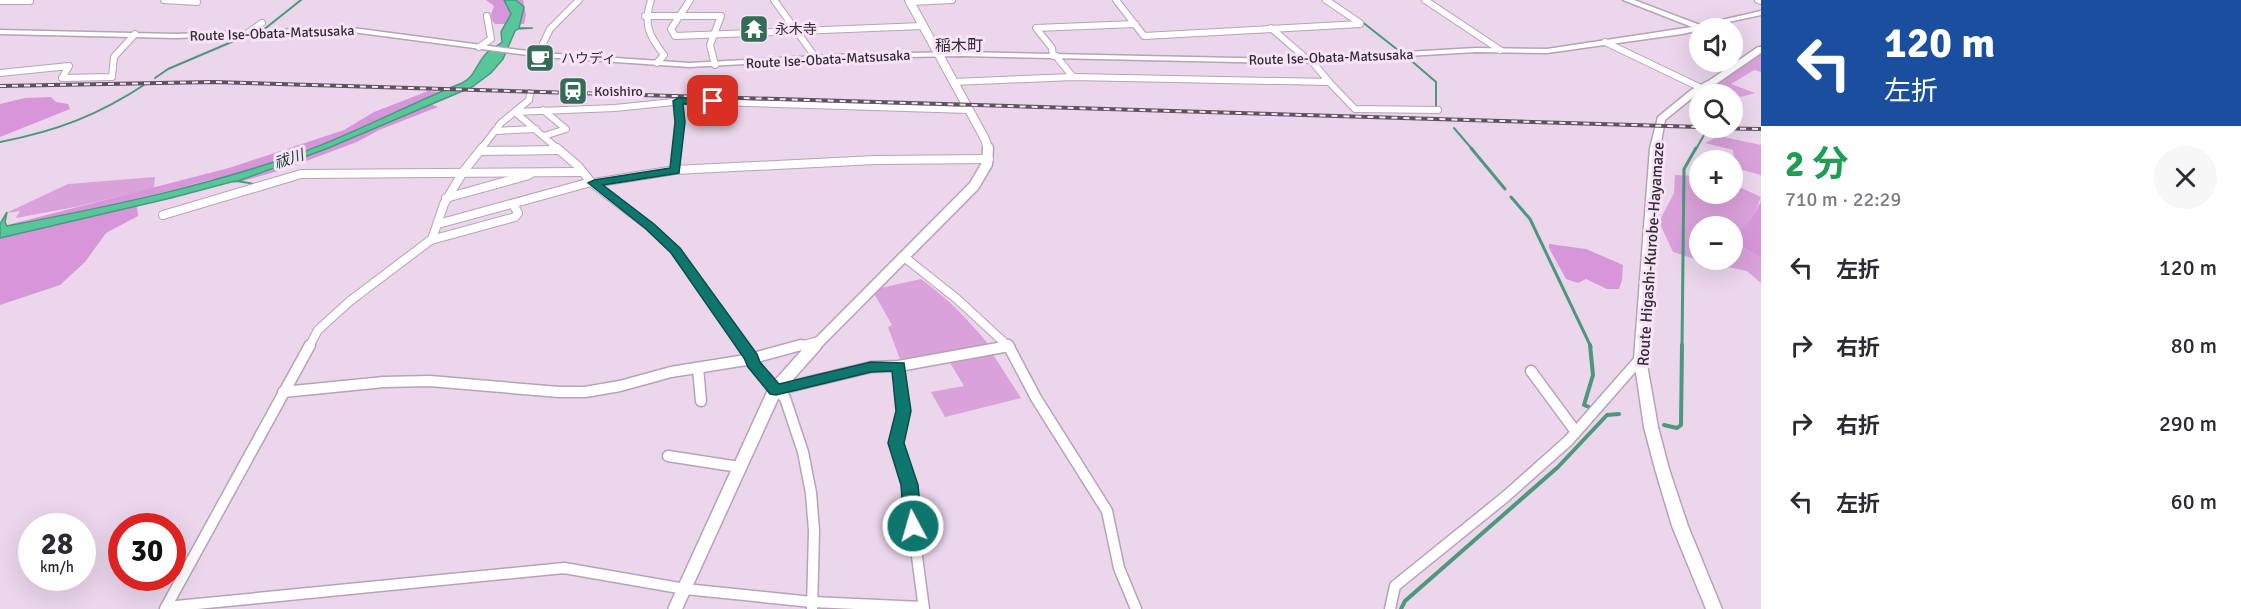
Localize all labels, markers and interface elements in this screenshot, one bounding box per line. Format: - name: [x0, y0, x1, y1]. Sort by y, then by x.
- temple icon: 永木寺: [738, 13, 770, 45]
- map controls: [1689, 18, 1743, 270]
- button: sound: [1689, 18, 1743, 72]
- text: 120 m: [1884, 18, 1995, 69]
- place label: 永木寺: [775, 21, 817, 38]
- street label: Route Ise-Obata-Matsusaka: [189, 22, 355, 45]
- icon: left: [1785, 24, 1863, 102]
- district label: 稲木町: [935, 36, 983, 56]
- cafe icon: ハウディ: [524, 42, 556, 74]
- street label: Route Ise-Obata-Matsusaka: [1248, 46, 1414, 69]
- street label: Route Ise-Obata-Matsusaka: [745, 47, 911, 72]
- place label: ハウディ: [561, 50, 616, 67]
- station icon: Koishiro: [557, 75, 589, 107]
- pin: [687, 75, 738, 126]
- text: 左折: [1884, 75, 1938, 108]
- place label: Koishiro: [594, 83, 643, 100]
- icon: arrive: [696, 84, 729, 117]
- button: search: [1689, 84, 1743, 138]
- street label: Route Higashi-Kurobe-Hayamaze: [1633, 141, 1669, 367]
- text: 2 分: [1785, 142, 1848, 187]
- water label: 祓川: [272, 145, 308, 172]
- button: close: [2154, 146, 2217, 209]
- button: +: [1689, 150, 1743, 204]
- text: 710 m · 22:29: [1785, 187, 1901, 212]
- button: −: [1689, 216, 1743, 270]
- icon: left: [1785, 251, 1818, 284]
- text: 120 m: [2159, 254, 2217, 281]
- text: 左折: [1836, 256, 1880, 283]
- icon: right: [1785, 329, 1818, 362]
- text: 80 m: [2171, 332, 2217, 359]
- text: 右折: [1836, 334, 1880, 361]
- icon: right: [1785, 407, 1818, 440]
- text: 290 m: [2159, 410, 2217, 437]
- text: 右折: [1836, 412, 1880, 439]
- icon: left: [1785, 485, 1818, 518]
- text: 60 m: [2171, 488, 2217, 515]
- text: 左折: [1836, 490, 1880, 517]
- position arrow: [881, 494, 945, 558]
- speed limit sign: 30: [108, 513, 186, 591]
- text: 28: [41, 526, 73, 563]
- text: km/h: [40, 558, 74, 576]

